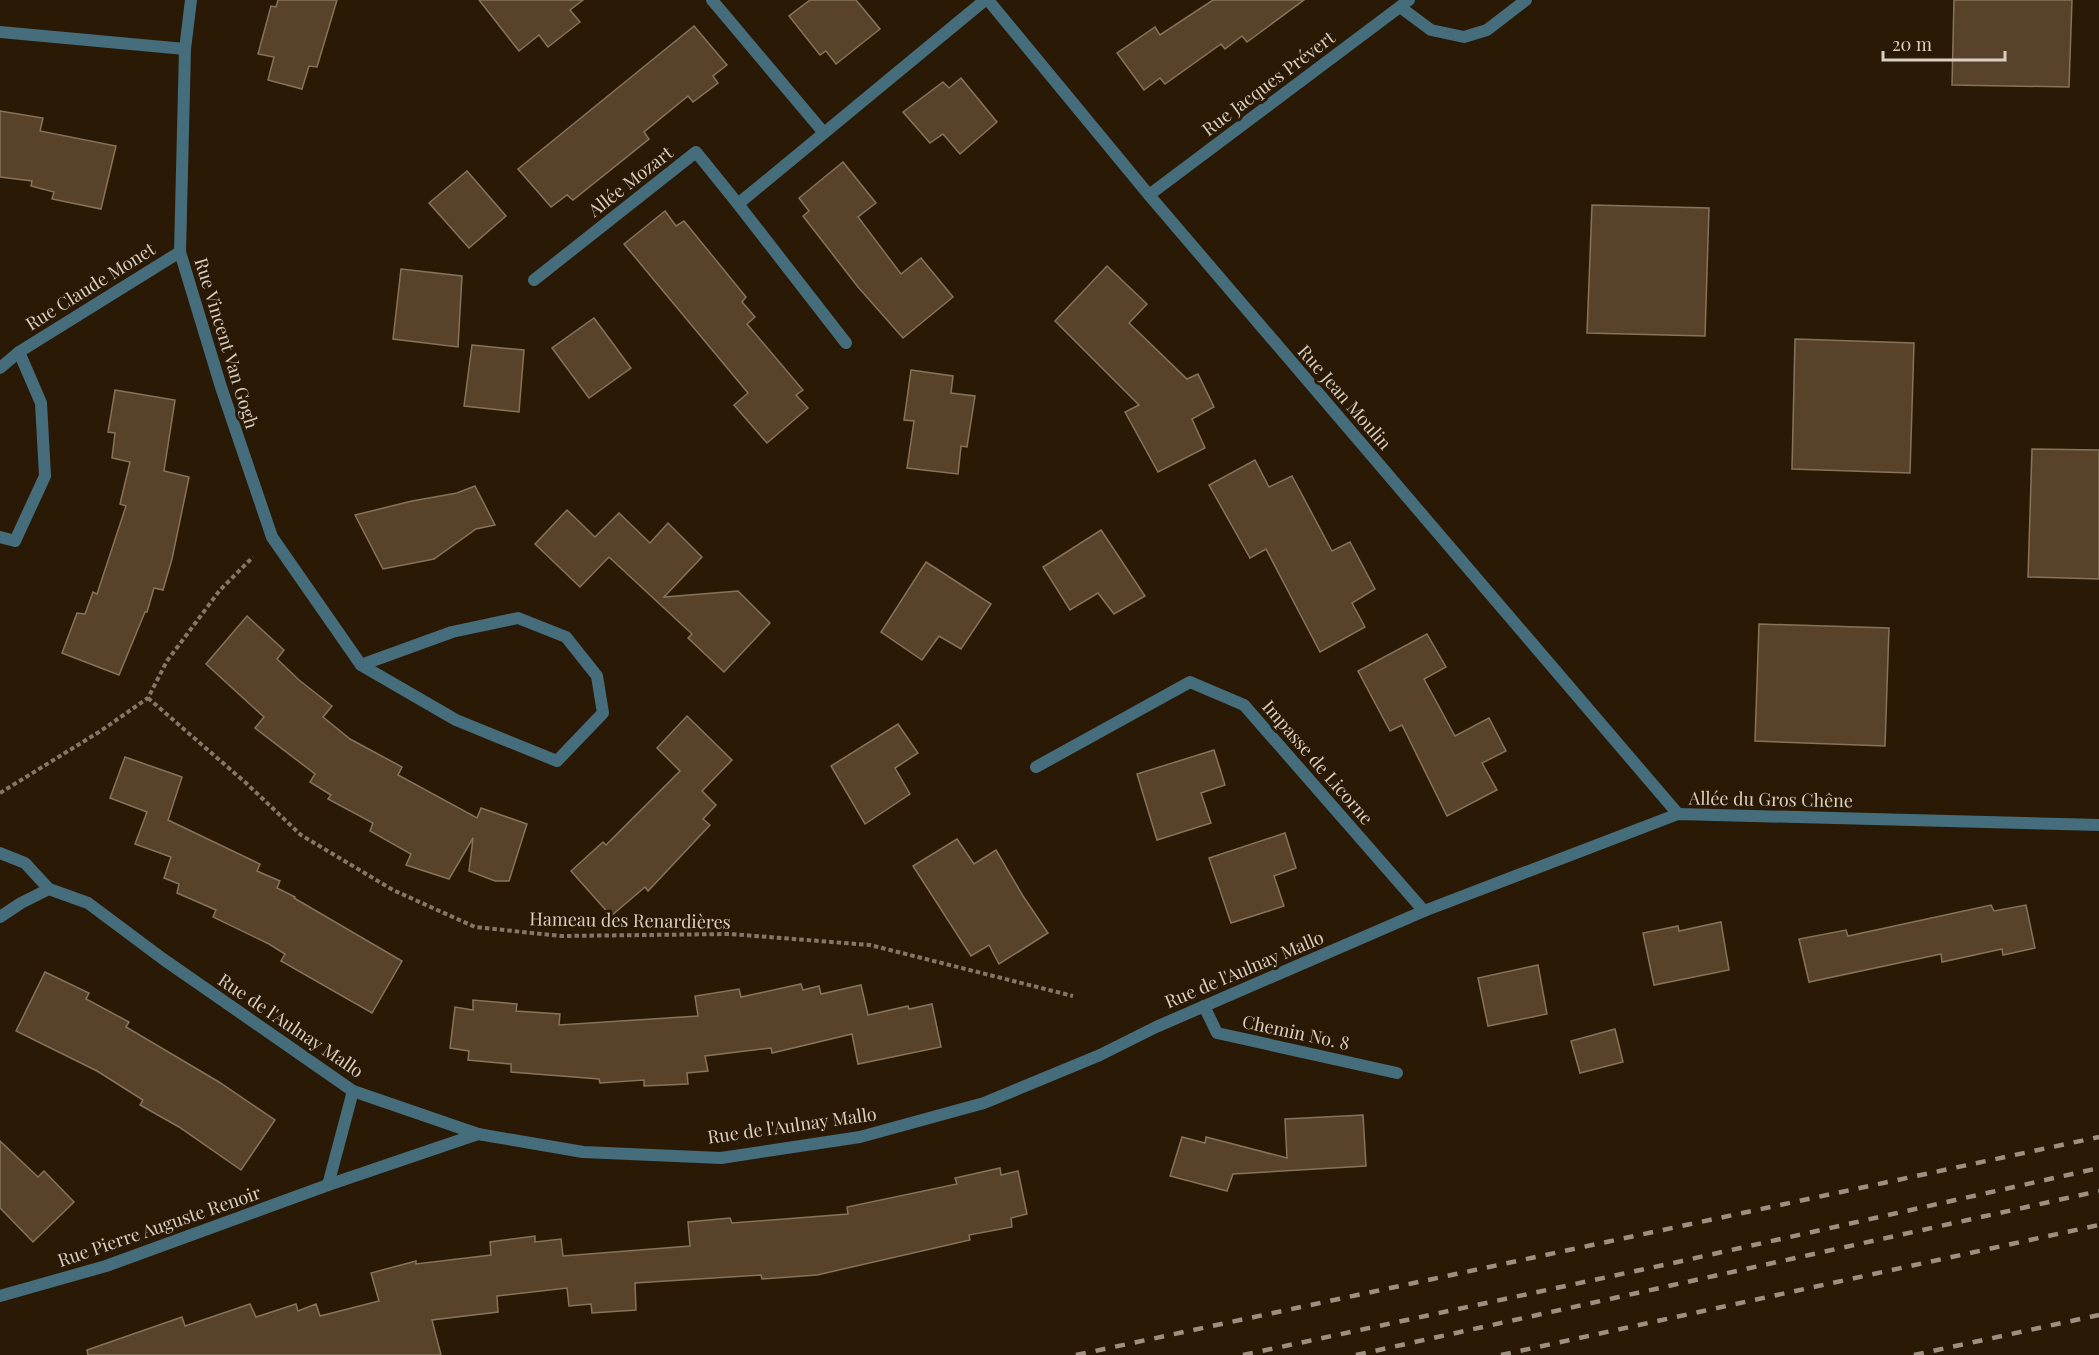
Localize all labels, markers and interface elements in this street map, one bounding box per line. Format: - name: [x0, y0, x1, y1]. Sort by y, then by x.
- scale bar: [1883, 24, 2004, 62]
- street label: Rue Jacques Prévert: [1197, 25, 1340, 141]
- text: 20 m: [1892, 32, 1932, 56]
- street label: Allée Mozart: [582, 140, 678, 222]
- street label: Rue Claude Monet: [21, 236, 160, 335]
- street label: Rue Vincent Van Gogh: [190, 255, 265, 432]
- street label: Rue Jean Moulin: [1293, 340, 1397, 455]
- street label: Impasse de Licorne: [1257, 695, 1379, 829]
- street label: Allée du Gros Chêne: [1688, 786, 1853, 812]
- street label: Hameau des Renardières: [529, 906, 731, 934]
- street label: Rue de l'Aulnay Mallo: [1161, 925, 1327, 1013]
- street label: Rue de l'Aulnay Mallo: [214, 967, 368, 1083]
- street label: Chemin No. 8: [1240, 1009, 1352, 1055]
- street label: Rue de l'Aulnay Mallo: [706, 1101, 878, 1149]
- street label: Rue Pierre Auguste Renoir: [54, 1180, 264, 1272]

